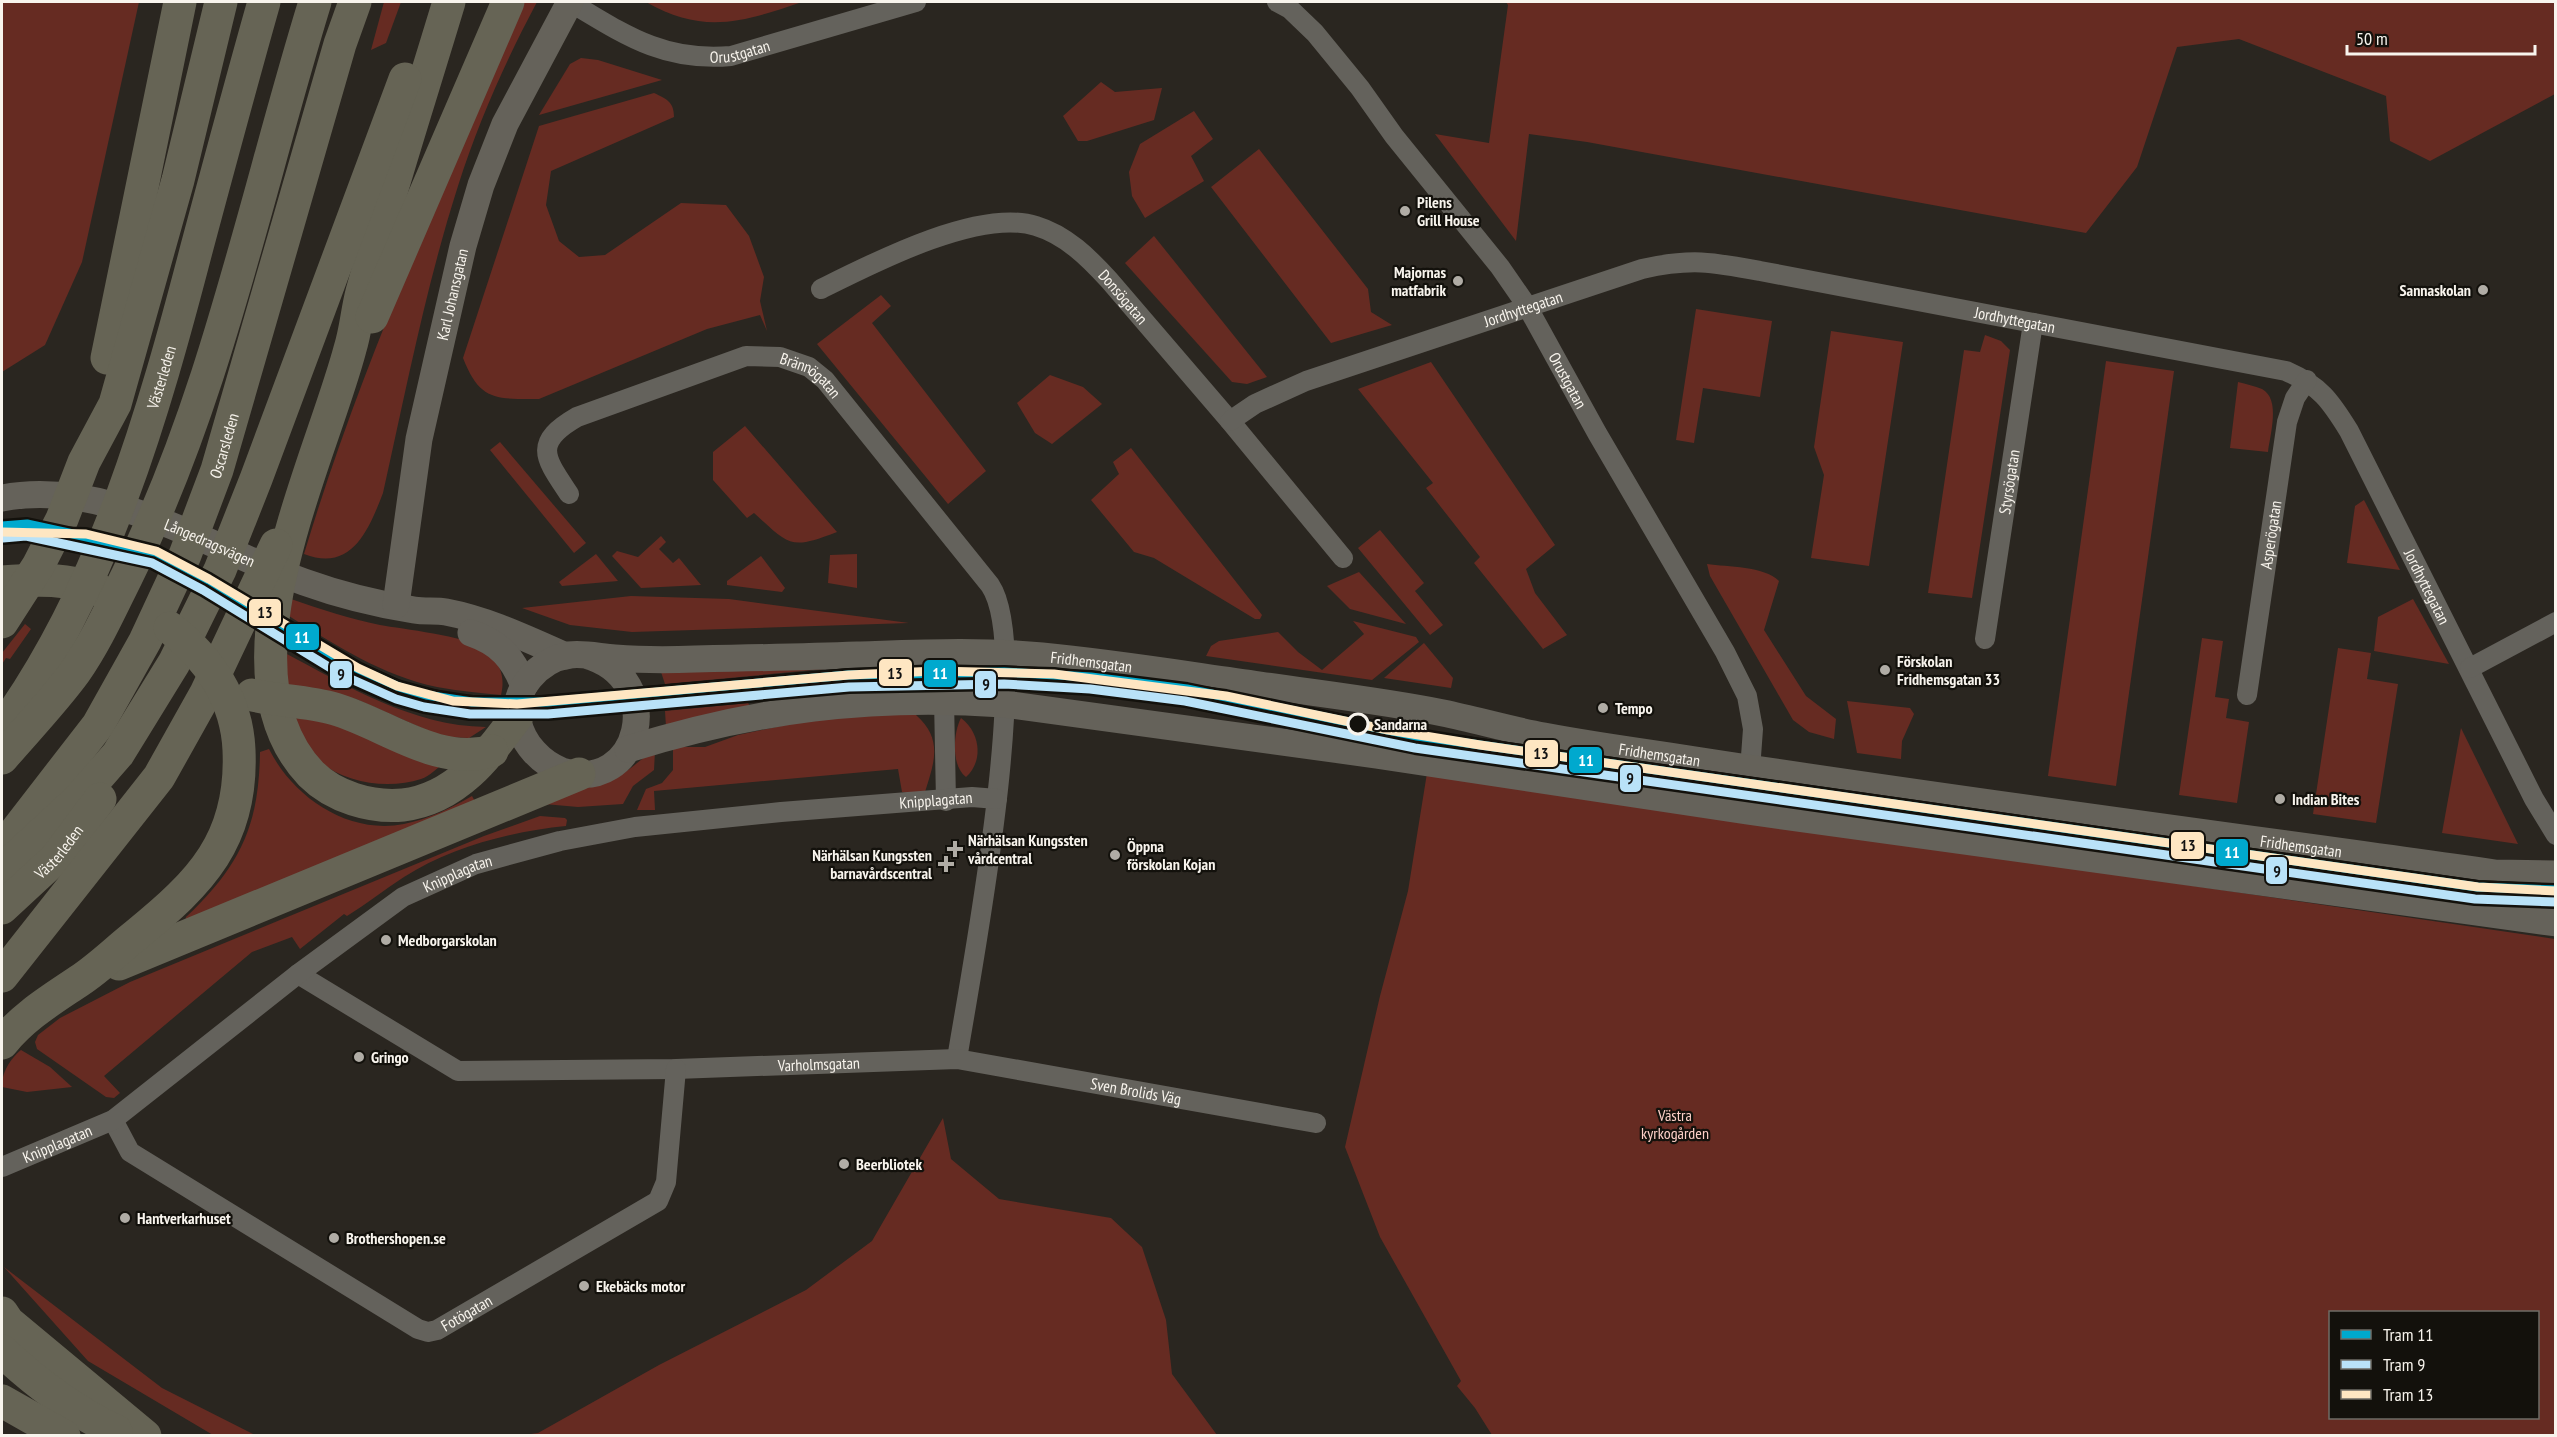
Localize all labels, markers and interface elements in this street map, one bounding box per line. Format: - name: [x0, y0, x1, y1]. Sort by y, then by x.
- scale bar: [2347, 18, 2534, 56]
- text: 50 m: [2356, 27, 2388, 50]
- street label: Orustgatan: [710, 35, 772, 67]
- place label: Pilens Grill House: [1417, 192, 1480, 230]
- marker: Pilens Grill House: [1398, 204, 1412, 218]
- street label: Karl Johansgatan: [432, 247, 472, 342]
- place label: Majornas matfabrik: [1391, 262, 1446, 300]
- street label: Donsögatan: [1094, 265, 1152, 328]
- marker: Majornas matfabrik: [1451, 274, 1465, 288]
- place label: Sannaskolan: [2400, 280, 2471, 300]
- marker: Sannaskolan: [2476, 283, 2490, 297]
- street label: Jordhyttegatan: [1480, 286, 1565, 331]
- street label: Jordhyttegatan: [1972, 302, 2057, 337]
- street label: Västerleden: [142, 343, 180, 412]
- street label: Brännögatan: [778, 348, 845, 402]
- street label: Orustgatan: [1544, 349, 1591, 412]
- street label: Oscarsleden: [205, 411, 243, 481]
- street label: Styrsögatan: [1994, 448, 2024, 515]
- street label: Asperögatan: [2256, 499, 2285, 570]
- street label: Långedragsvägen: [162, 514, 258, 571]
- street label: Jordhyttegatan: [2400, 545, 2454, 628]
- line badge: 13: [248, 598, 282, 627]
- text: 13: [257, 602, 273, 622]
- line badge: 11: [285, 623, 320, 651]
- text: 11: [294, 627, 310, 647]
- street label: Fridhemsgatan: [1050, 647, 1133, 677]
- place label: Förskolan Fridhemsgatan 33: [1897, 651, 2000, 689]
- line badge: 13: [878, 658, 913, 687]
- line badge: 11: [923, 659, 957, 688]
- line badge: 9: [329, 660, 353, 689]
- text: 13: [887, 663, 903, 683]
- text: 11: [932, 663, 948, 683]
- marker: Förskolan Fridhemsgatan 33: [1878, 663, 1892, 677]
- text: 9: [337, 664, 345, 684]
- line badge: 9: [974, 670, 997, 699]
- text: 9: [982, 674, 990, 694]
- place label: Tempo: [1615, 698, 1653, 718]
- marker: Tempo: [1596, 701, 1610, 715]
- marker: Sandarna: [1347, 713, 1369, 735]
- place label: Sandarna: [1374, 714, 1427, 734]
- line badge: 13: [1524, 739, 1559, 768]
- street label: Fridhemsgatan: [1617, 739, 1702, 771]
- text: 13: [1533, 743, 1549, 763]
- line badge: 11: [1568, 746, 1603, 774]
- text: 11: [1578, 750, 1594, 770]
- line badge: 9: [1619, 764, 1642, 793]
- text: 9: [1626, 768, 1634, 788]
- street label: Knipplagatan: [899, 787, 973, 813]
- place label: Indian Bites: [2292, 789, 2360, 809]
- marker: Indian Bites: [2273, 792, 2287, 806]
- street label: Västerleden: [29, 821, 87, 884]
- place label: Närhälsan Kungssten vårdcentral: [967, 830, 1088, 868]
- line badge: 13: [2170, 831, 2205, 860]
- street label: Fridhemsgatan: [2259, 831, 2343, 862]
- text: 13: [2180, 835, 2196, 855]
- place label: Öppna förskolan Kojan: [1127, 836, 1215, 874]
- line badge: 11: [2215, 838, 2249, 867]
- marker: Närhälsan Kungssten vårdcentral: [946, 840, 964, 858]
- text: 11: [2224, 842, 2240, 862]
- place label: Närhälsan Kungssten barnavårdscentral: [812, 845, 932, 883]
- marker: Öppna förskolan Kojan: [1108, 848, 1122, 862]
- street label: Knipplagatan: [420, 850, 494, 897]
- marker: Närhälsan Kungssten barnavårdscentral: [937, 855, 955, 873]
- line badge: 9: [2265, 856, 2288, 885]
- text: 9: [2273, 861, 2281, 881]
- place label: Medborgarskolan: [398, 930, 497, 950]
- marker: Medborgarskolan: [379, 933, 393, 947]
- place label: Gringo: [371, 1047, 409, 1067]
- marker: Gringo: [352, 1050, 366, 1064]
- street label: Varholmsgatan: [776, 1052, 860, 1075]
- street label: Sven Brolids Väg: [1089, 1073, 1183, 1109]
- park label: Västra kyrkogården: [1641, 1105, 1709, 1143]
- street label: Knipplagatan: [20, 1120, 95, 1167]
- place label: Beerbliotek: [856, 1154, 922, 1174]
- marker: Beerbliotek: [837, 1157, 851, 1171]
- place label: Hantverkarhuset: [137, 1208, 231, 1228]
- marker: Hantverkarhuset: [118, 1211, 132, 1225]
- place label: Brothershopen.se: [346, 1228, 446, 1248]
- marker: Brothershopen.se: [327, 1231, 341, 1245]
- place label: Ekebäcks motor: [596, 1276, 685, 1296]
- marker: Ekebäcks motor: [577, 1279, 591, 1293]
- street label: Fotögatan: [437, 1290, 496, 1336]
- legend: [2329, 1311, 2539, 1419]
- text: Tram 11: [2383, 1323, 2433, 1346]
- text: Tram 9: [2383, 1353, 2425, 1376]
- text: Tram 13: [2383, 1383, 2433, 1406]

